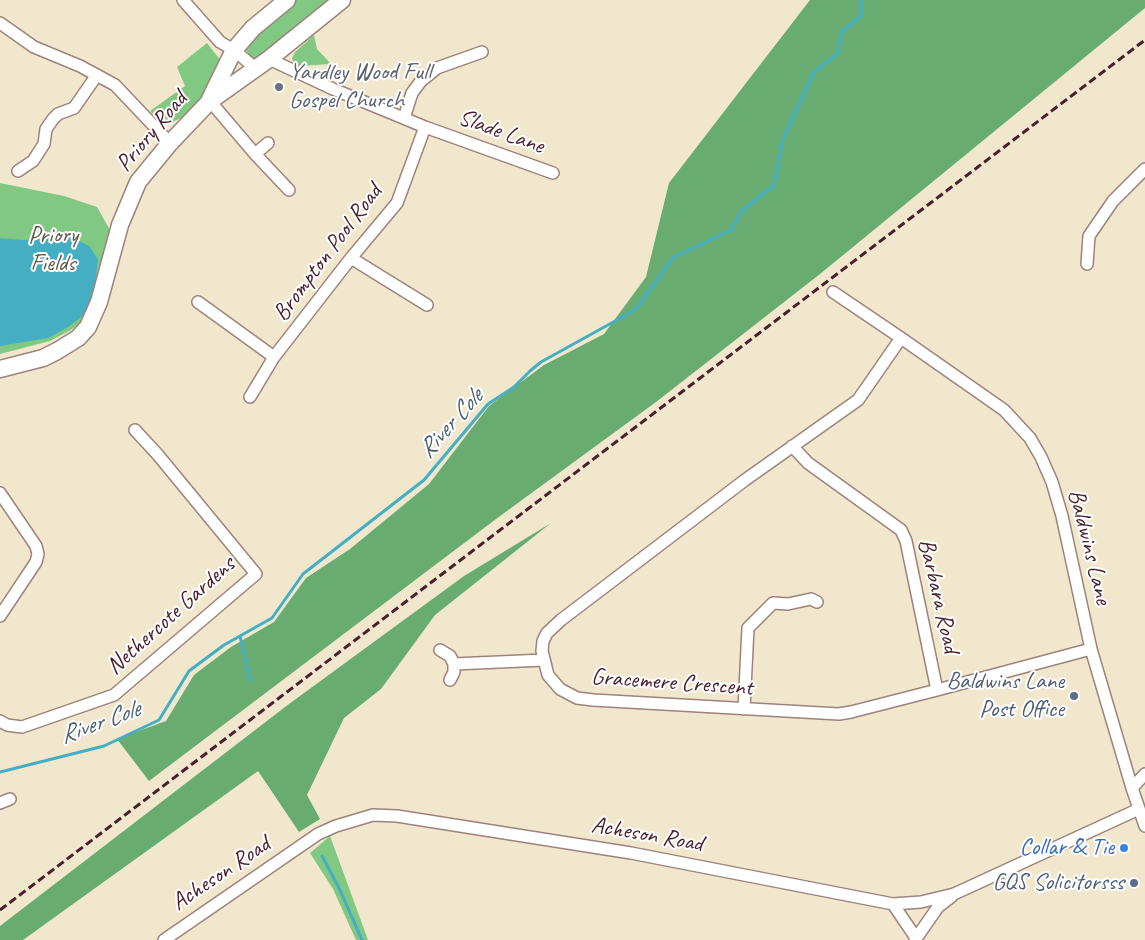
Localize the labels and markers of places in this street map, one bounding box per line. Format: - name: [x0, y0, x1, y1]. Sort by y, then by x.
- place label: Yardley Wood Full Gospel Church: [289, 59, 431, 115]
- marker: Yardley Wood Full Gospel Church: [273, 81, 285, 93]
- place label: Baldwins Lane Post Office: [947, 668, 1064, 724]
- marker: Baldwins Lane Post Office: [1068, 690, 1080, 702]
- place label: Collar & Tie: [1019, 834, 1114, 862]
- marker: Collar & Tie: [1118, 842, 1130, 854]
- place label: GQS Solicitorsss: [993, 869, 1124, 897]
- marker: GQS Solicitorsss: [1128, 877, 1140, 889]

